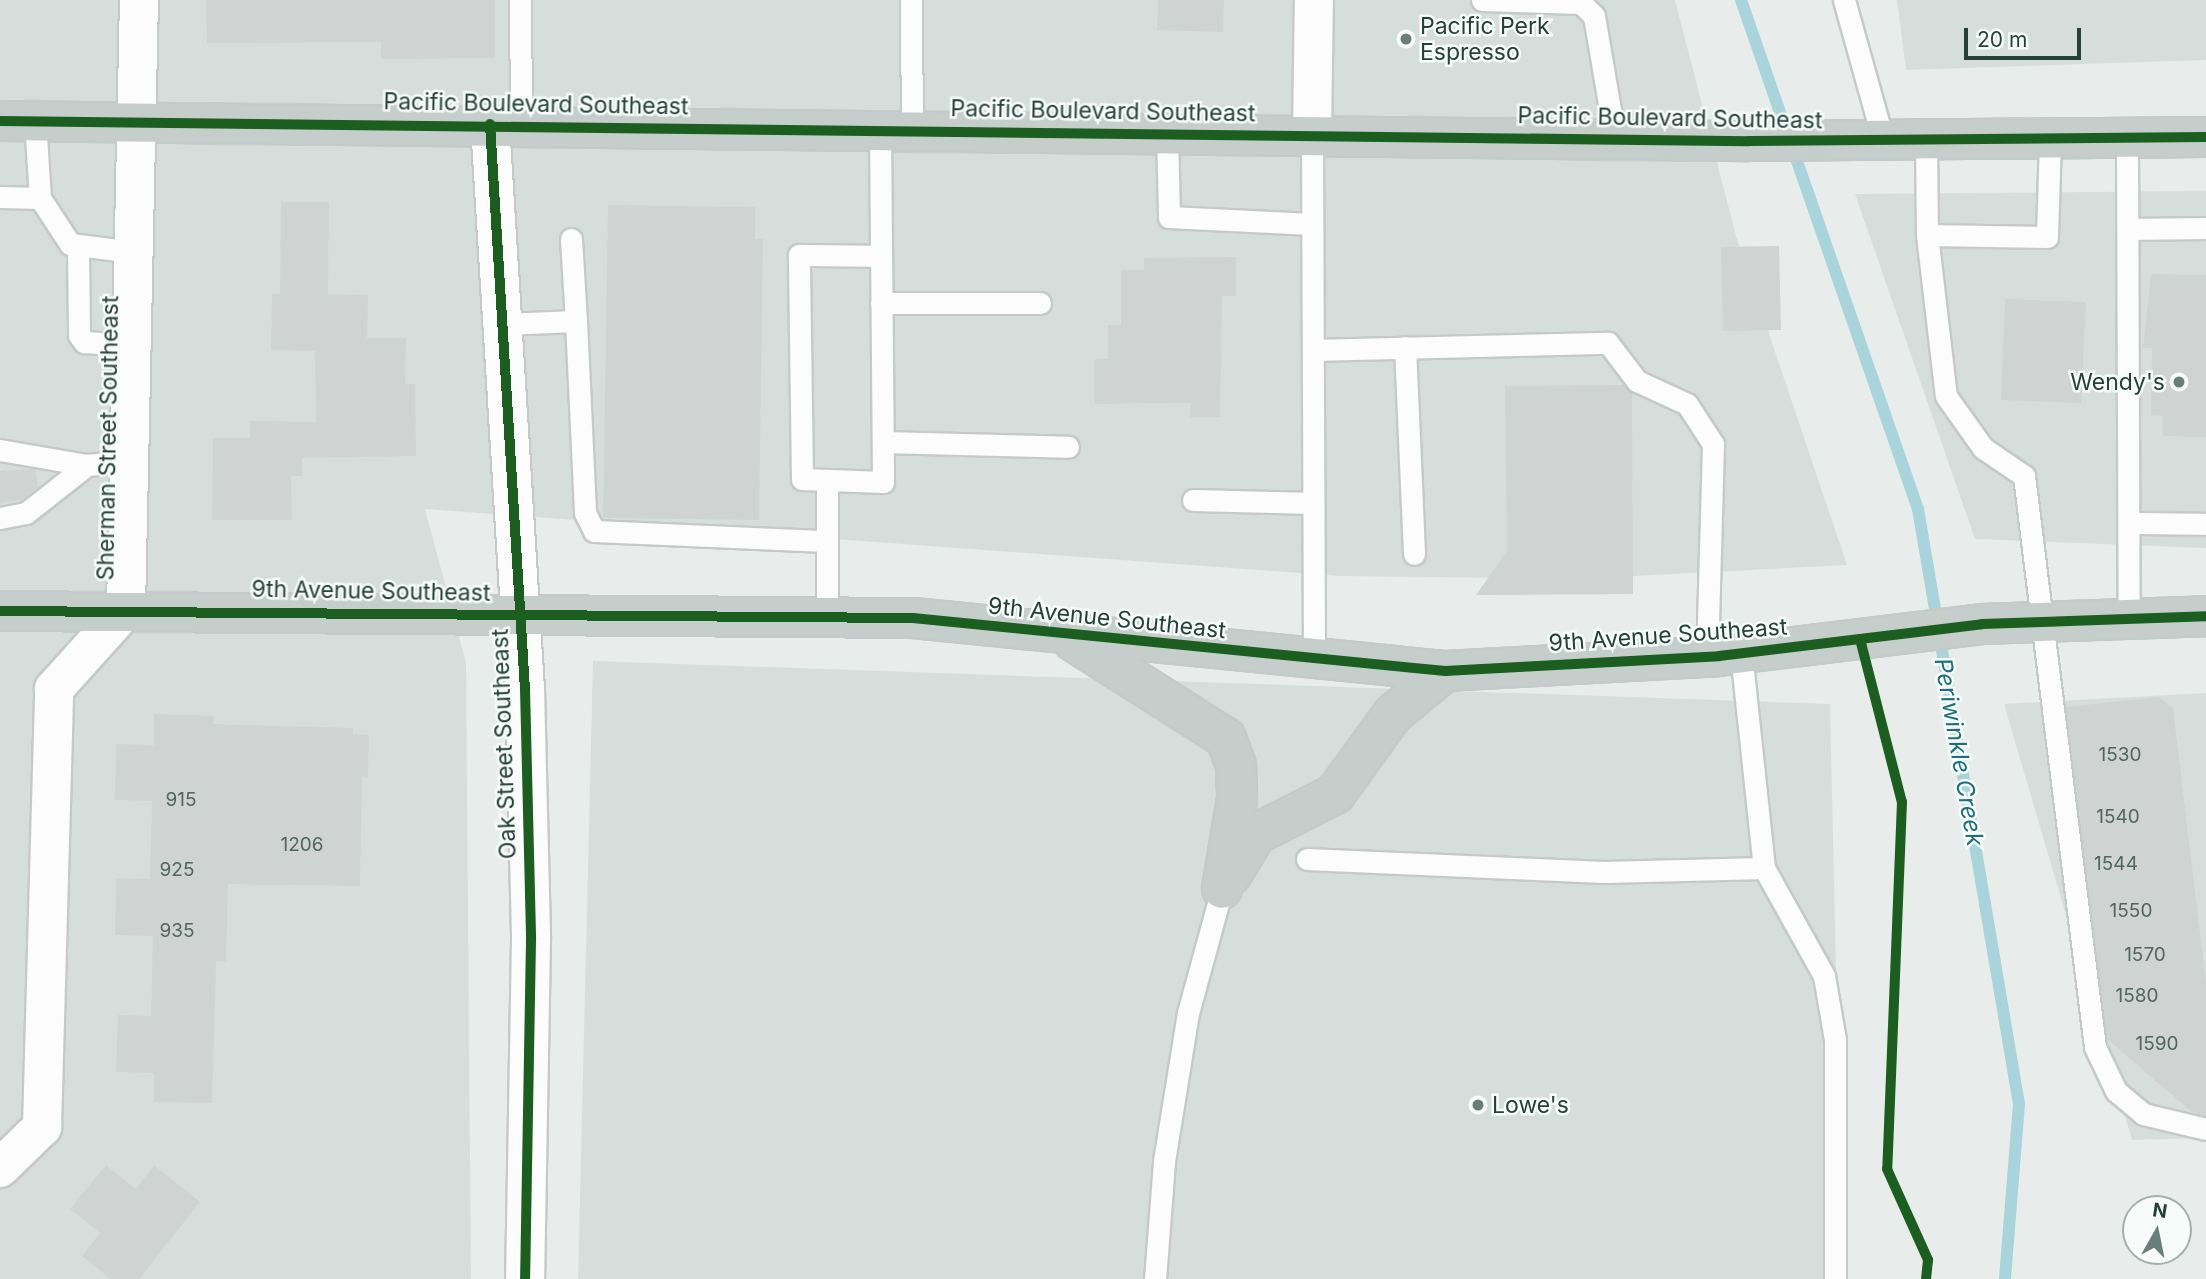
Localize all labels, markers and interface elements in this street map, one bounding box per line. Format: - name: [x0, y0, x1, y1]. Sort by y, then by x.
- place label: Pacific Perk Espresso: [1420, 12, 1550, 66]
- scale bar: [1968, 14, 2085, 58]
- text: 20 m: [1977, 27, 2027, 52]
- marker: Pacific Perk Espresso: [1398, 31, 1414, 47]
- street label: Pacific Boulevard Southeast: [383, 88, 689, 120]
- street label: Pacific Boulevard Southeast: [950, 95, 1256, 127]
- street label: Pacific Boulevard Southeast: [1517, 102, 1823, 134]
- street label: Sherman Street Southeast: [92, 295, 124, 581]
- place label: Wendy's: [2070, 368, 2165, 396]
- marker: Wendy's: [2171, 374, 2187, 390]
- street label: 9th Avenue Southeast: [251, 575, 491, 607]
- street label: 9th Avenue Southeast: [987, 592, 1227, 644]
- street label: 9th Avenue Southeast: [1548, 613, 1788, 657]
- street label: Oak Street Southeast: [486, 628, 522, 860]
- water label: Periwinkle Creek: [1928, 656, 1990, 848]
- house number: 1530: [2098, 744, 2142, 766]
- house number: 915: [165, 789, 197, 811]
- house number: 1540: [2096, 806, 2140, 828]
- house number: 1206: [280, 834, 324, 856]
- house number: 1544: [2094, 853, 2138, 875]
- house number: 925: [160, 859, 194, 881]
- house number: 1550: [2110, 900, 2152, 922]
- house number: 935: [159, 920, 195, 942]
- house number: 1570: [2124, 944, 2166, 966]
- house number: 1580: [2115, 985, 2159, 1007]
- house number: 1590: [2135, 1033, 2179, 1055]
- place label: Lowe's: [1492, 1091, 1569, 1119]
- marker: Lowe's: [1470, 1097, 1486, 1113]
- north arrow: [2122, 1195, 2192, 1265]
- text: N: [2151, 1198, 2169, 1223]

